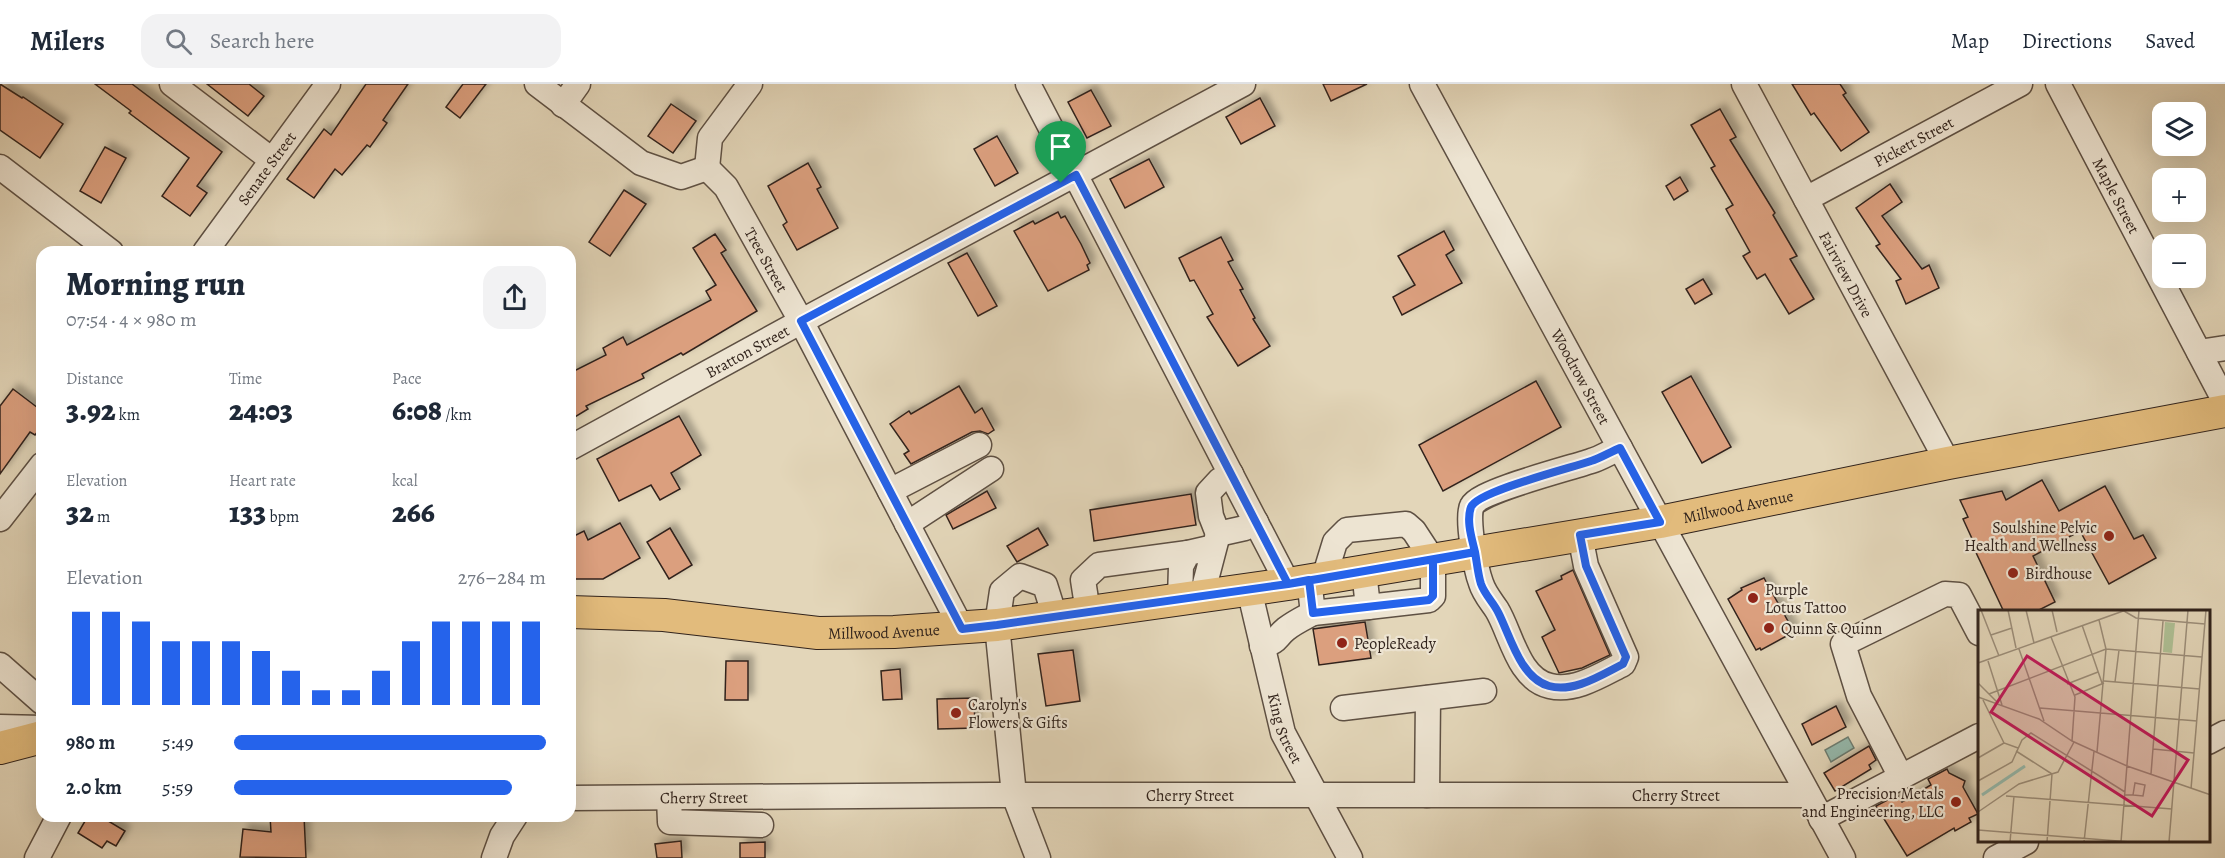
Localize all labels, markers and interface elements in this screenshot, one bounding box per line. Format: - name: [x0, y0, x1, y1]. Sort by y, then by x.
- search box: [141, 14, 561, 68]
- text: Milers: [30, 22, 105, 60]
- icon: search: [162, 25, 195, 58]
- text: Search here: [210, 26, 314, 56]
- text: Map: [1951, 27, 1989, 55]
- text: Directions: [2022, 27, 2112, 55]
- text: Saved: [2145, 27, 2195, 55]
- map controls: [2152, 102, 2206, 288]
- button: layers: [2152, 102, 2206, 156]
- street label: Pickett Street: [1870, 112, 1958, 173]
- pin: [1035, 121, 1086, 183]
- street label: Senate Street: [233, 127, 302, 210]
- icon: arrive: [1044, 130, 1077, 163]
- street label: Maple Street: [2087, 154, 2145, 238]
- button: +: [2152, 168, 2206, 222]
- street label: Tree Street: [739, 224, 793, 296]
- street label: Fairview Drive: [1813, 228, 1878, 322]
- button: −: [2152, 234, 2206, 288]
- text: Morning run: [66, 261, 245, 306]
- button: share: [483, 266, 546, 329]
- text: 07:54 · 4 × 980 m: [66, 306, 197, 333]
- street label: Bratton Street: [702, 320, 794, 384]
- street label: Woodrow Street: [1545, 324, 1615, 429]
- text: Distance: [66, 368, 123, 390]
- text: Time: [229, 368, 262, 390]
- text: Pace: [392, 368, 422, 390]
- text: 3.92: [66, 390, 116, 430]
- text: 24:03: [229, 390, 293, 430]
- text: 6:08: [392, 390, 442, 430]
- text: km: [116, 404, 140, 426]
- text: /km: [442, 404, 472, 426]
- text: Elevation: [66, 470, 127, 492]
- text: Heart rate: [229, 470, 296, 492]
- text: kcal: [392, 470, 418, 492]
- street label: Millwood Avenue: [1681, 485, 1795, 529]
- text: 32: [66, 492, 94, 532]
- text: 133: [229, 492, 266, 532]
- text: 266: [392, 492, 435, 532]
- text: m: [94, 506, 110, 528]
- text: bpm: [266, 506, 299, 528]
- place label: Soulshine Pelvic Health and Wellness: [1964, 517, 2097, 557]
- marker: Soulshine Pelvic Health and Wellness: [2102, 529, 2116, 543]
- place label: Birdhouse: [2025, 563, 2092, 585]
- text: Elevation: [66, 564, 143, 591]
- text: 276–284 m: [458, 564, 546, 591]
- marker: Birdhouse: [2006, 566, 2020, 580]
- place label: Purple Lotus Tattoo: [1765, 579, 1847, 619]
- marker: Purple Lotus Tattoo: [1746, 591, 1760, 605]
- inset map: [1978, 610, 2210, 843]
- place label: Quinn & Quinn: [1781, 618, 1882, 640]
- street label: Millwood Avenue: [828, 619, 941, 645]
- marker: Quinn & Quinn: [1762, 621, 1776, 635]
- place label: PeopleReady: [1354, 633, 1437, 655]
- marker: PeopleReady: [1335, 636, 1349, 650]
- street label: King Street: [1262, 691, 1307, 768]
- place label: Carolyn's Flowers & Gifts: [968, 694, 1068, 734]
- marker: Carolyn's Flowers & Gifts: [949, 706, 963, 720]
- text: 980 m: [66, 729, 115, 756]
- text: 5:49: [162, 729, 194, 756]
- text: 2.0 km: [66, 774, 122, 801]
- text: 5:59: [162, 774, 193, 801]
- place label: Precision Metals and Engineering, LLC: [1802, 783, 1944, 823]
- street label: Cherry Street: [1146, 785, 1234, 807]
- street label: Cherry Street: [1632, 785, 1720, 807]
- street label: Cherry Street: [660, 787, 748, 809]
- marker: Precision Metals and Engineering, LLC: [1949, 795, 1963, 809]

